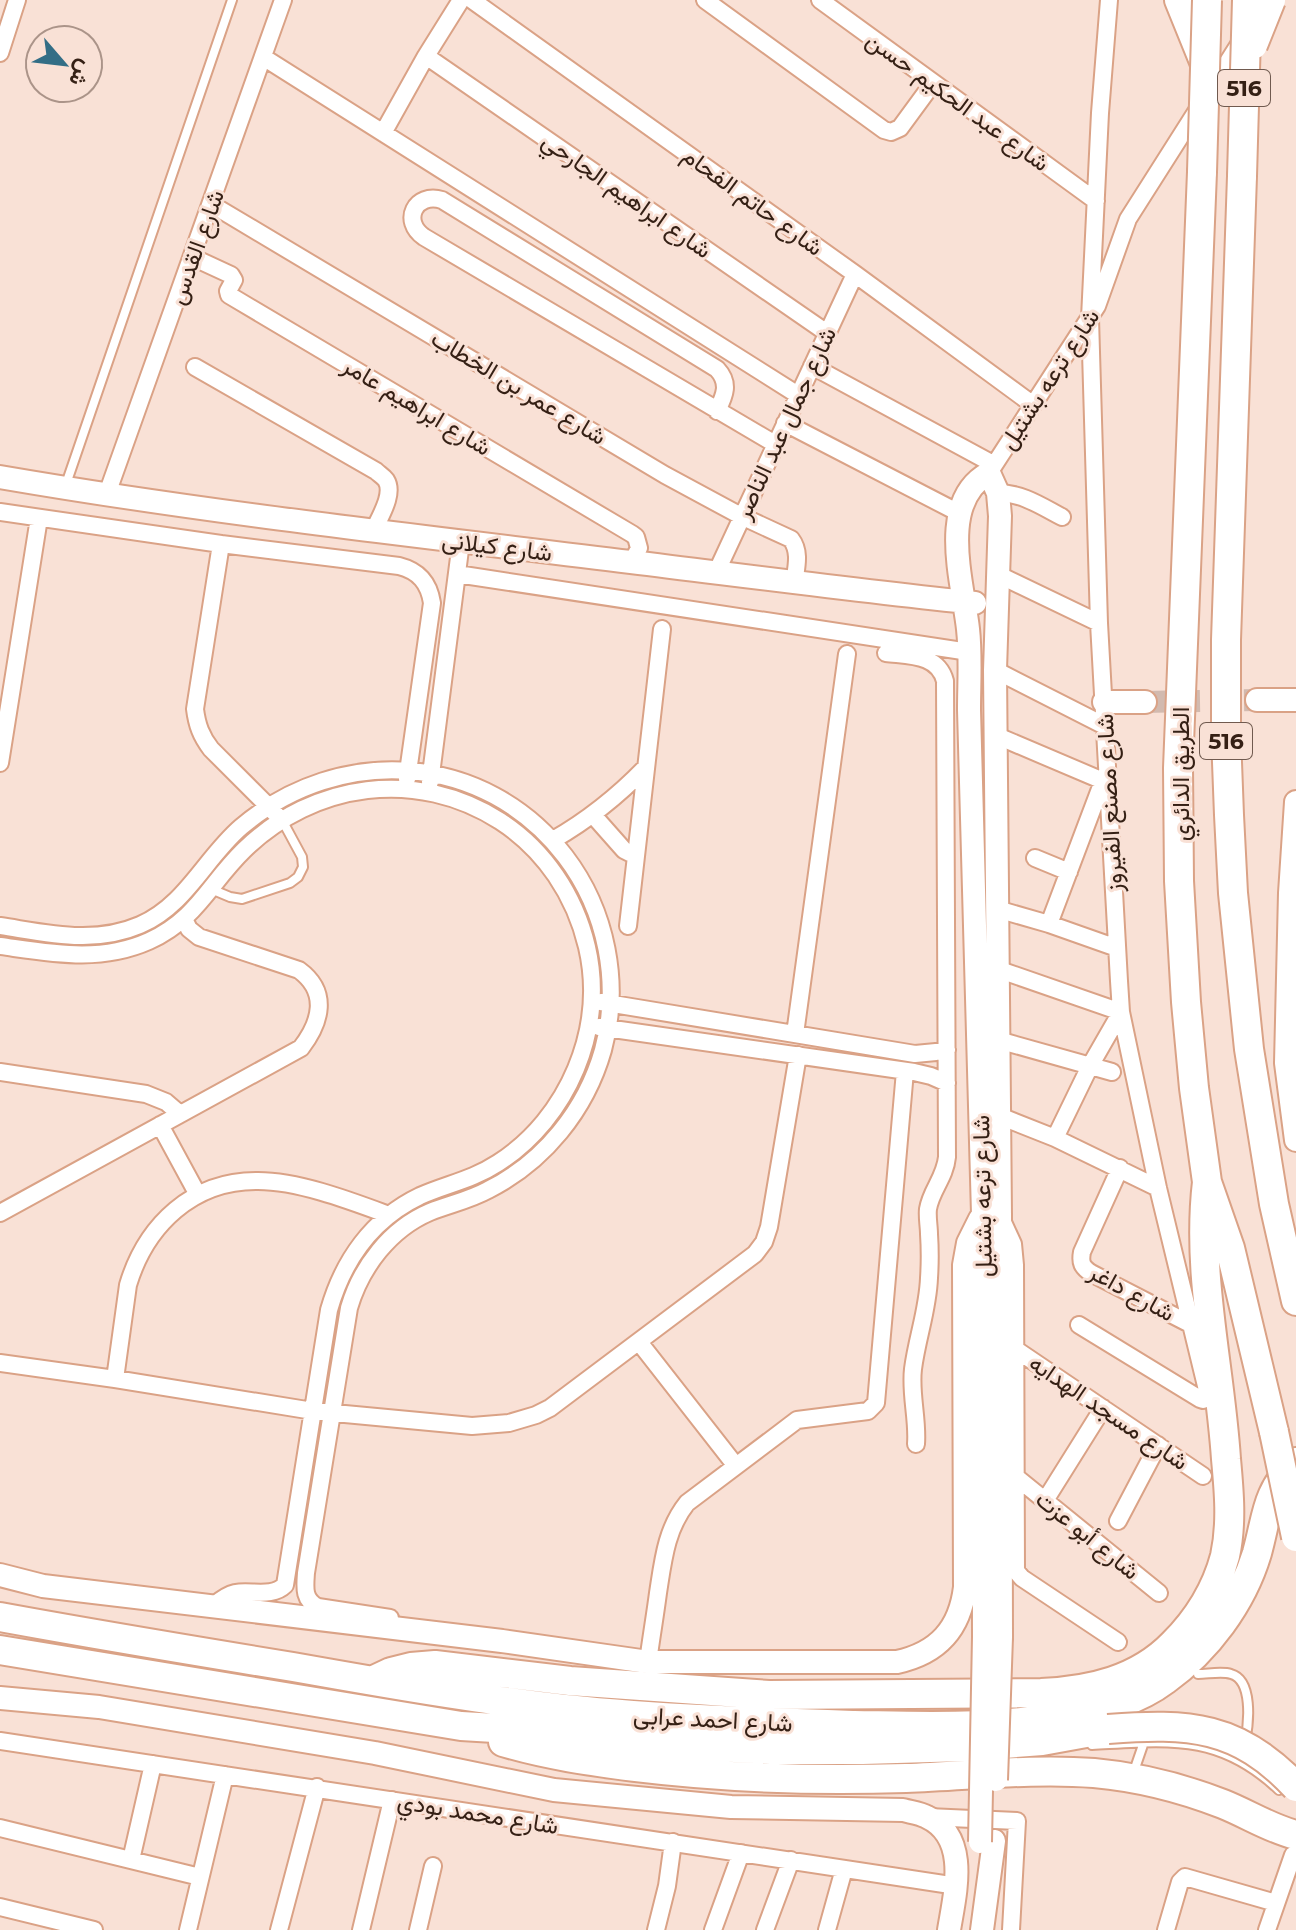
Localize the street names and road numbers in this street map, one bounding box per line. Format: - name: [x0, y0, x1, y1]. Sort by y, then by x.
- street label: شارع عبد الحكيم حسن: [860, 25, 1055, 179]
- road number: 516: [1218, 70, 1270, 106]
- street label: شارع ابراهيم الجارحي: [534, 126, 717, 268]
- street label: شارع حاتم الفحام: [676, 140, 829, 263]
- street label: شارع القدس: [162, 186, 232, 309]
- street label: شارع ترعه بشتيل: [993, 303, 1107, 456]
- street label: شارع جمال عبد الناصر: [727, 322, 844, 525]
- street label: شارع عمر بن الخطاب: [425, 323, 612, 452]
- street label: شارع ابراهيم عامر: [336, 350, 497, 463]
- street label: شارع كيلانى: [440, 525, 554, 569]
- street label: الطريق الدائري: [1166, 707, 1200, 841]
- street label: شارع مصنع الفيروز: [1090, 713, 1131, 894]
- road number: 516: [1200, 723, 1252, 759]
- street label: شارع ترعه بشتيل: [966, 1115, 1000, 1277]
- street label: شارع داغر: [1082, 1256, 1180, 1329]
- street label: شارع مسجد الهدايه: [1023, 1348, 1194, 1478]
- street label: شارع أبو عزت: [1029, 1484, 1146, 1587]
- street label: شارع احمد عرابى: [632, 1700, 793, 1740]
- street label: شارع محمد بودي: [395, 1786, 561, 1845]

